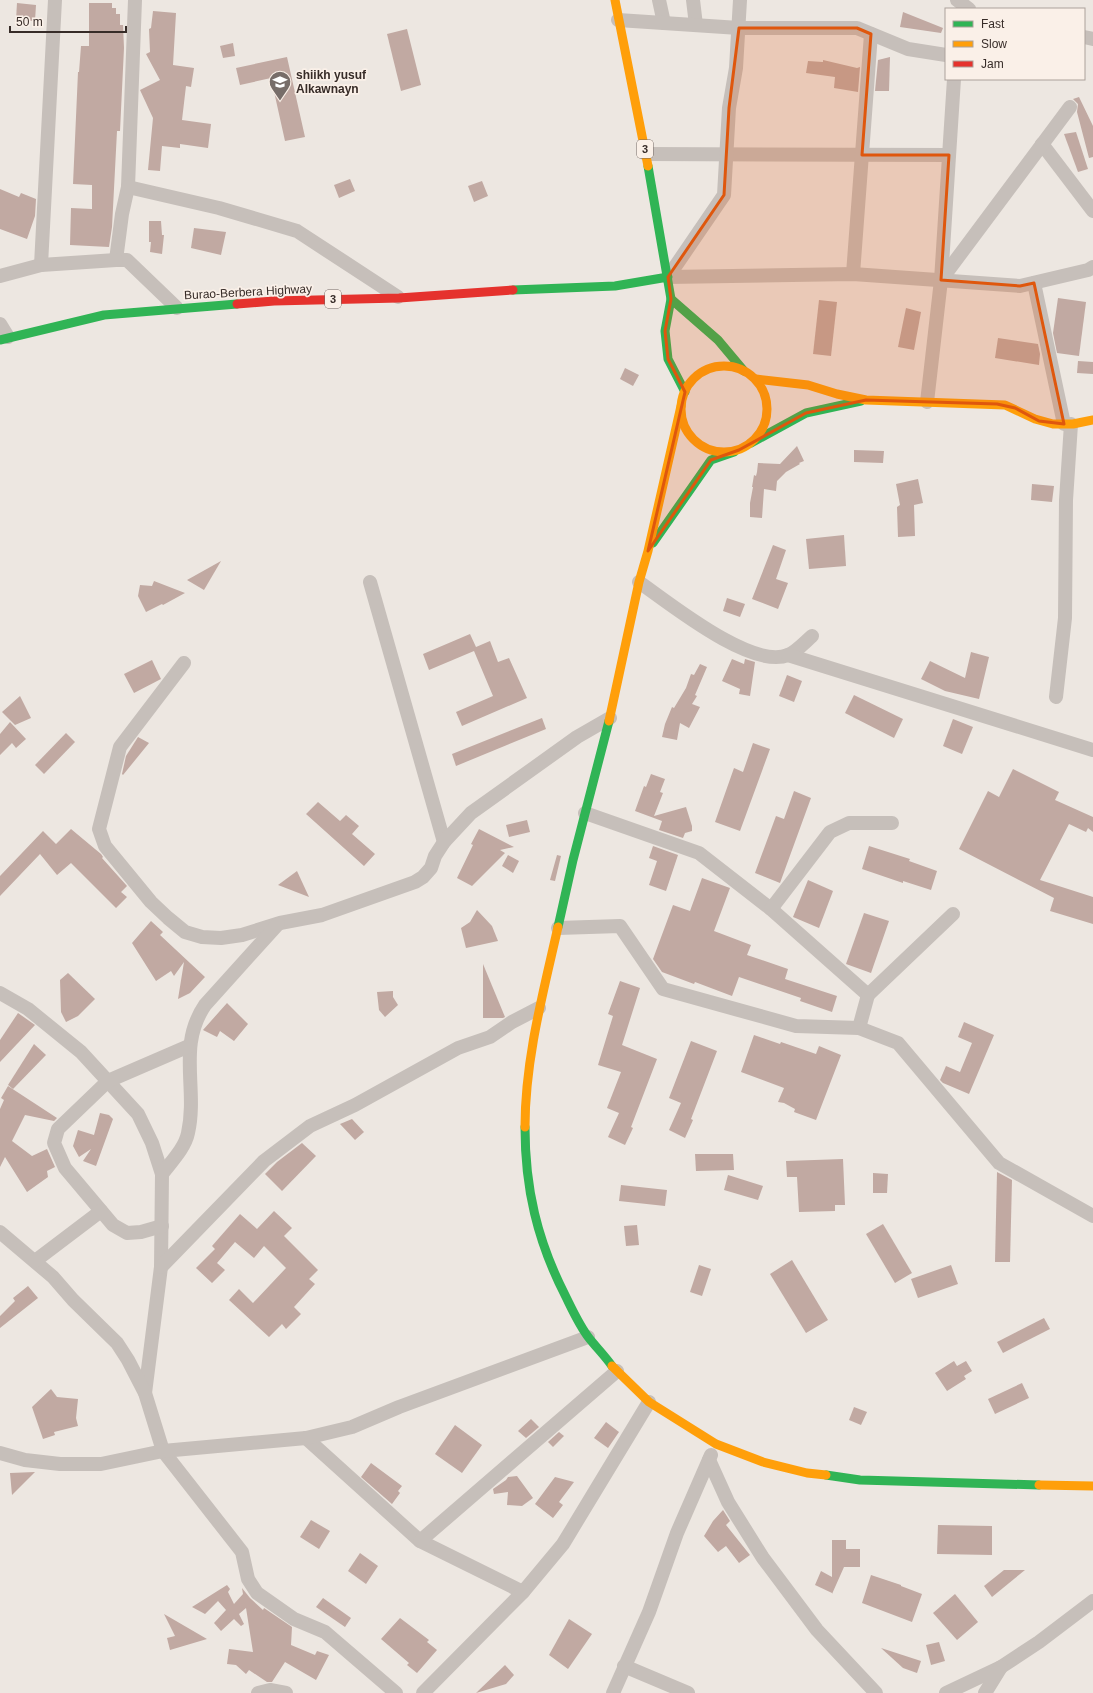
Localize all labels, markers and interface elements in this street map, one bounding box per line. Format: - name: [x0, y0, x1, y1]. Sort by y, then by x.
- scale bar: [10, 8, 126, 34]
- legend: [945, 8, 1085, 80]
- text: 50 m: [16, 15, 43, 29]
- text: Fast: [981, 17, 1005, 31]
- text: Slow: [981, 37, 1007, 51]
- text: Jam: [981, 57, 1004, 71]
- place label: shiikh yusuf Alkawnayn: [296, 68, 367, 96]
- school or university icon: shiikh yusuf Alkawnayn: [267, 69, 293, 102]
- road number: 3: [637, 140, 653, 158]
- street label: Burao-Berbera Highway: [184, 282, 312, 302]
- road number: 3: [325, 290, 341, 308]

